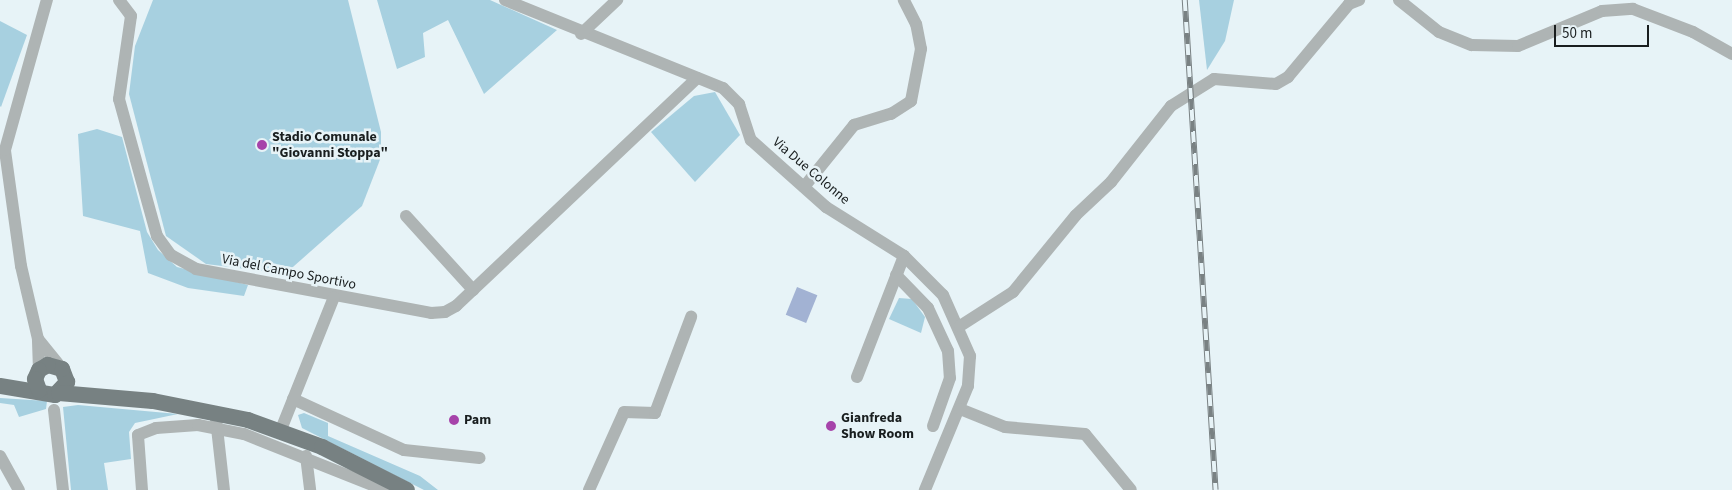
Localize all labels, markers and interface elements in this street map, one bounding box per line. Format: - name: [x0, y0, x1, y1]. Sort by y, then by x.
- scale bar: [1557, 15, 1652, 47]
- text: 50 m: [1562, 23, 1592, 44]
- place label: Stadio Comunale "Giovanni Stoppa": [272, 129, 388, 162]
- street label: Via Due Colonne: [769, 134, 853, 208]
- marker: Stadio Comunale "Giovanni Stoppa": [256, 139, 268, 151]
- street label: Via del Campo Sportivo: [220, 251, 358, 293]
- place label: Gianfreda Show Room: [841, 410, 914, 442]
- place label: Pam: [464, 412, 491, 428]
- marker: Pam: [448, 414, 460, 426]
- marker: Gianfreda Show Room: [825, 420, 837, 432]

